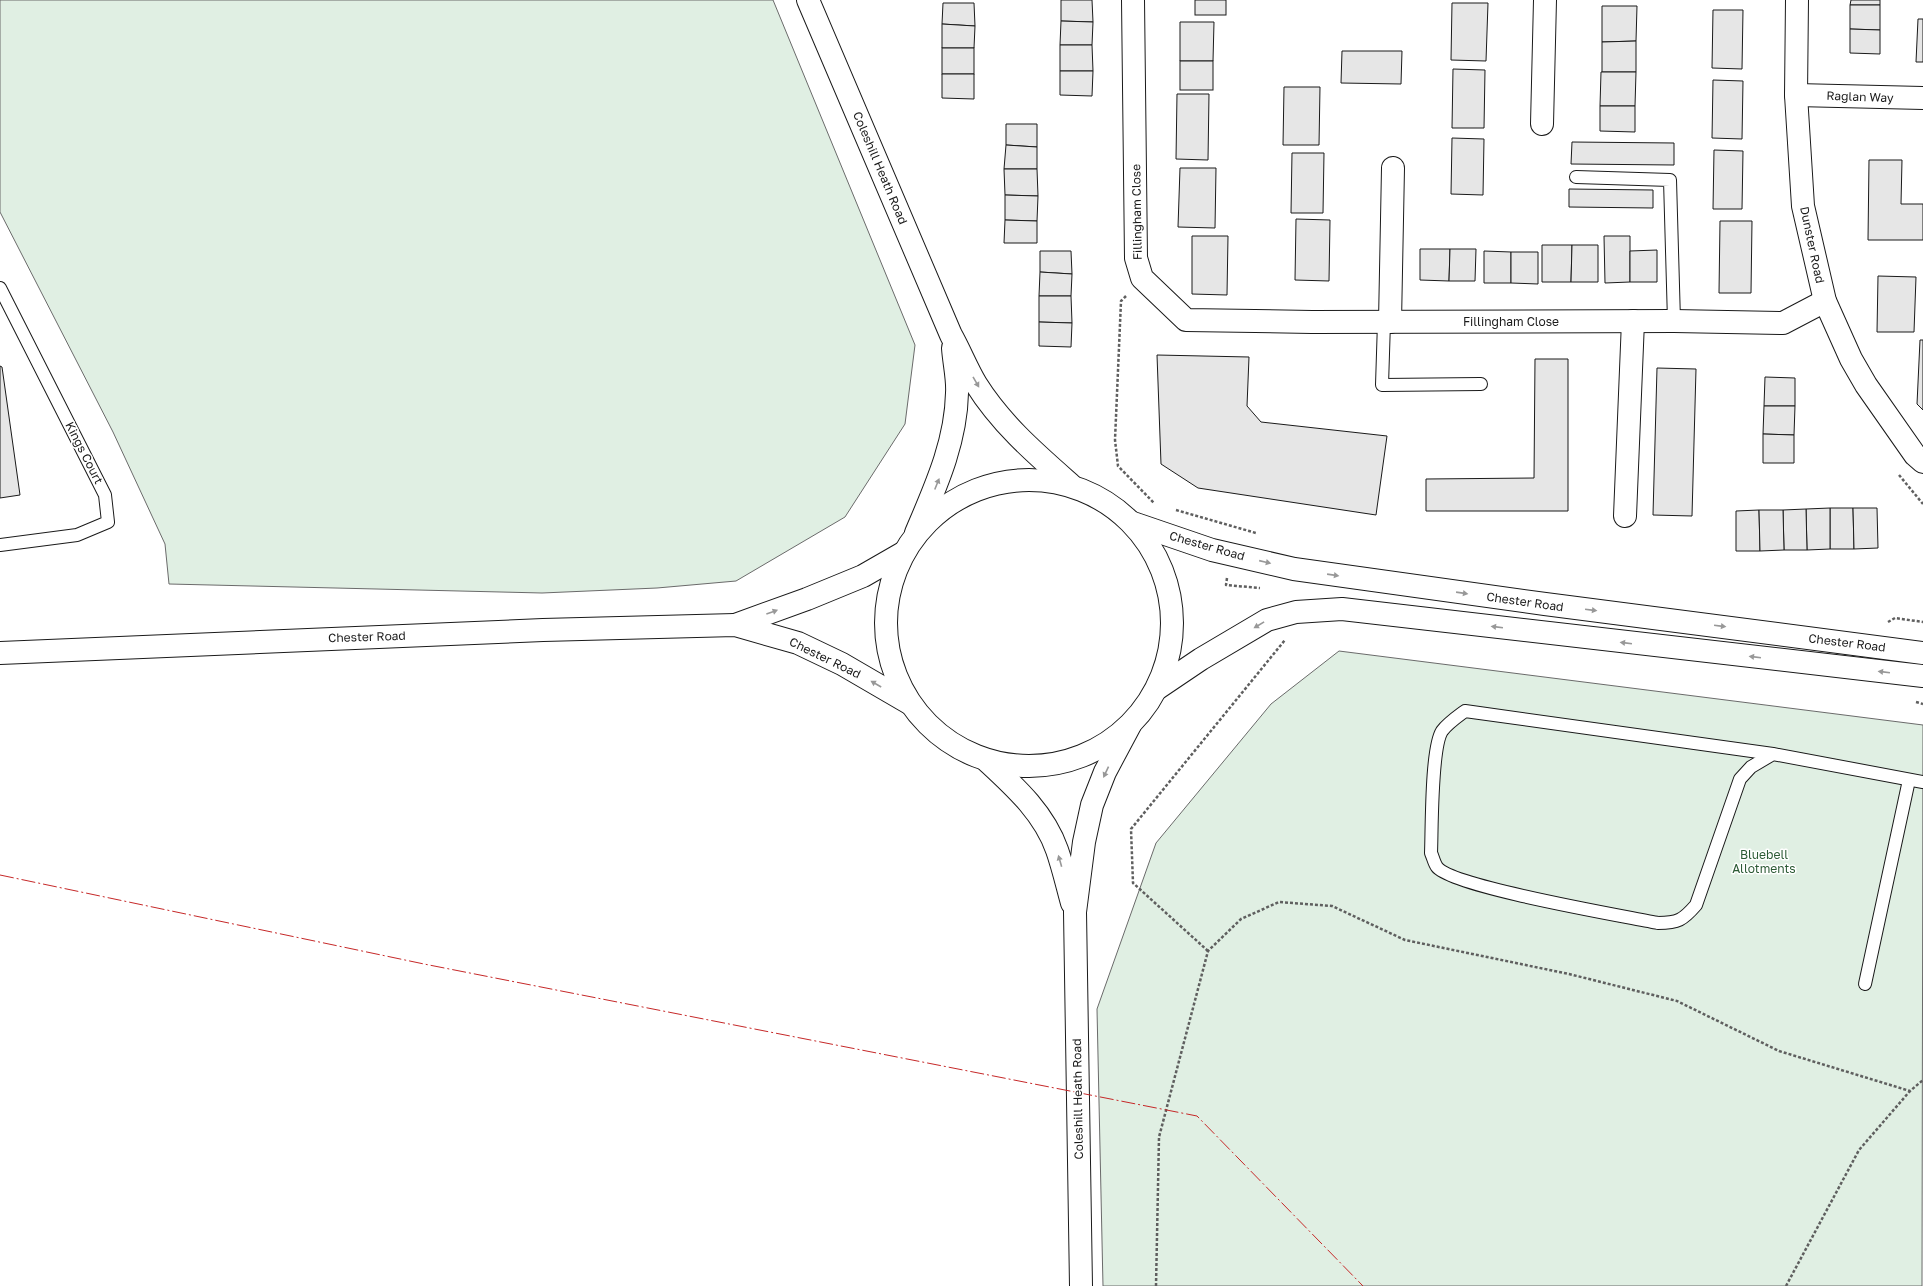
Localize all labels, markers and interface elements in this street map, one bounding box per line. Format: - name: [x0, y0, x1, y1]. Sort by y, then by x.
- street label: Raglan Way: [1826, 88, 1894, 105]
- street label: Coleshill Heath Road: [850, 109, 911, 226]
- street label: Fillingham Close: [1128, 164, 1145, 260]
- street label: Dunster Road: [1797, 205, 1828, 285]
- street label: Fillingham Close: [1463, 314, 1559, 329]
- one-way arrow: [972, 376, 979, 388]
- street label: Kings Court: [62, 419, 107, 487]
- one-way arrow: [934, 478, 940, 490]
- street label: Chester Road: [1168, 528, 1247, 563]
- one-way arrow: [1259, 559, 1271, 565]
- one-way arrow: [1327, 572, 1339, 578]
- street label: Chester Road: [1486, 589, 1565, 614]
- one-way arrow: [1456, 590, 1468, 596]
- one-way arrow: [1585, 607, 1597, 613]
- one-way arrow: [766, 609, 778, 615]
- one-way arrow: [1253, 621, 1265, 628]
- one-way arrow: [1714, 623, 1726, 629]
- one-way arrow: [1491, 624, 1503, 630]
- street label: Chester Road: [328, 628, 406, 645]
- street label: Chester Road: [1808, 630, 1887, 655]
- street label: Chester Road: [787, 634, 863, 681]
- one-way arrow: [1620, 639, 1632, 646]
- one-way arrow: [1749, 654, 1761, 661]
- one-way arrow: [1878, 669, 1890, 675]
- one-way arrow: [870, 680, 882, 687]
- one-way arrow: [1103, 767, 1109, 778]
- park label: Bluebell Allotments: [1732, 847, 1796, 876]
- one-way arrow: [1057, 854, 1063, 866]
- street label: Coleshill Heath Road: [1069, 1038, 1086, 1160]

